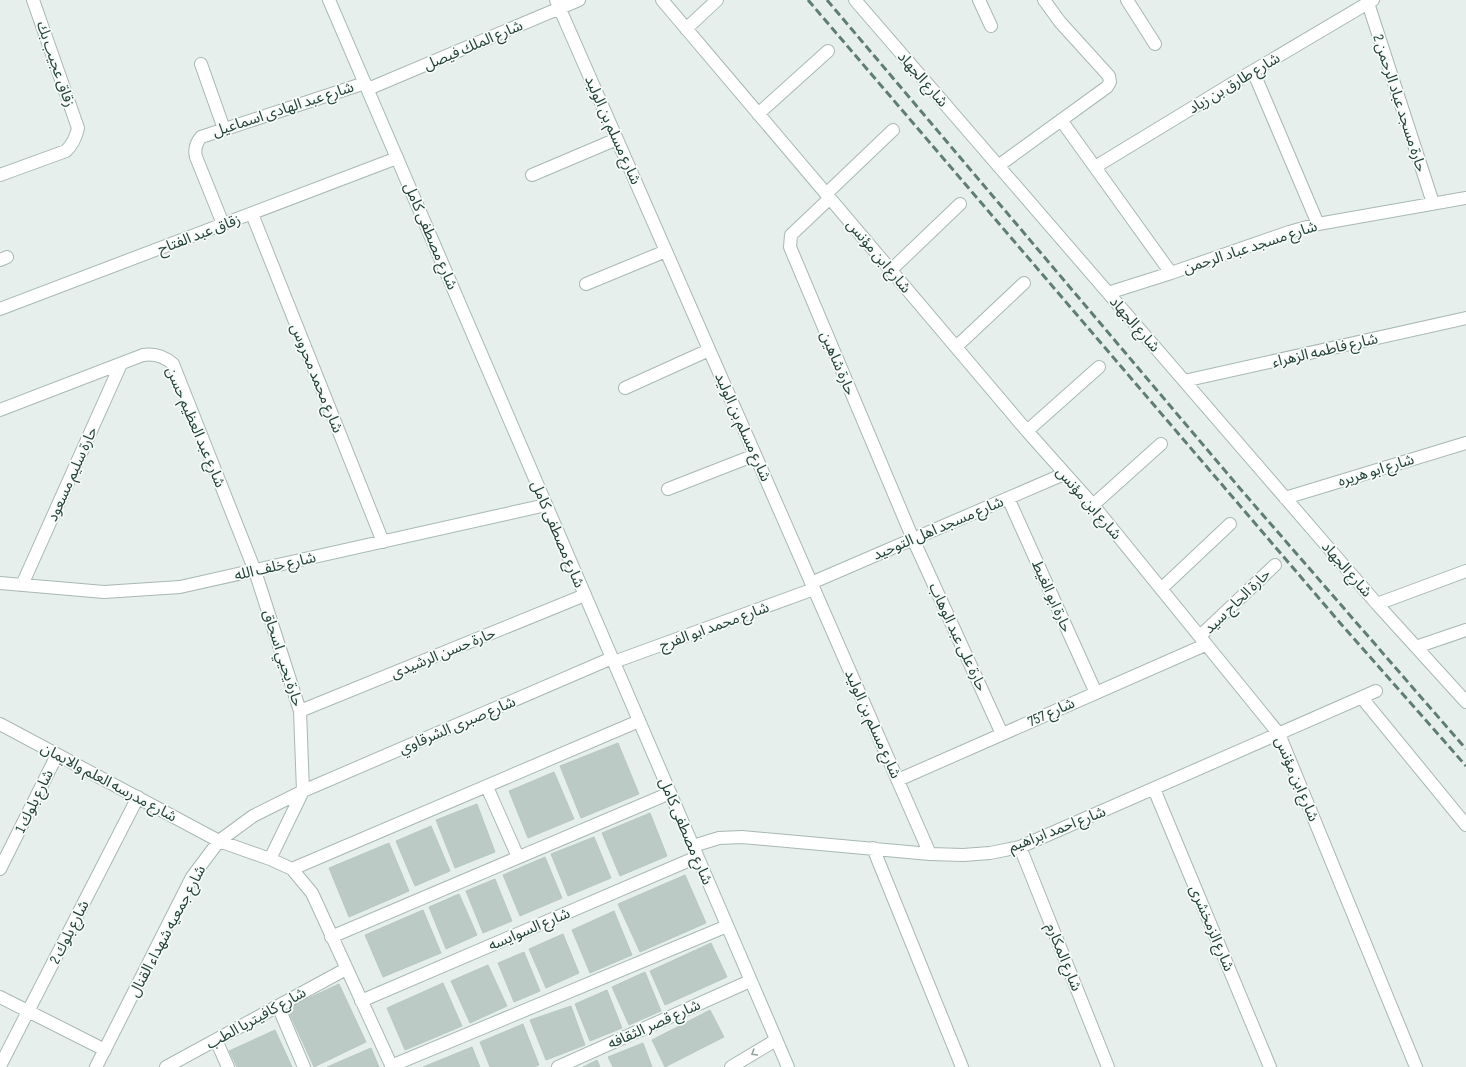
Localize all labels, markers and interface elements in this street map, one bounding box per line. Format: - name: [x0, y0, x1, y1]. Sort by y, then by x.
- street label: شارع الملك فيصل: [421, 16, 527, 77]
- street label: زقاق عجيب بك: [32, 19, 79, 110]
- street label: حارة مسجد عباد الرحمن 2: [1368, 32, 1431, 175]
- street label: شارع الجهاد: [892, 48, 952, 113]
- street label: شارع طارق بن زياد: [1185, 48, 1285, 120]
- street label: شارع مسلم بن الوليد: [578, 73, 645, 189]
- street label: شارع عبد الهادى اسماعيل: [210, 78, 357, 143]
- street label: شارع مصطفى كامل: [398, 180, 462, 294]
- street label: زقاق عبد الفتاح: [155, 210, 244, 261]
- street label: شارع ابن مؤنس: [841, 216, 915, 299]
- street label: شارع مسجد عباد الرحمن: [1181, 217, 1321, 280]
- street label: شارع الجهاد: [1104, 293, 1164, 358]
- street label: شارع محمد محروس: [284, 321, 347, 437]
- street label: حارة شاهين: [816, 328, 860, 398]
- street label: شارع فاطمه الزهراء: [1270, 329, 1381, 374]
- street label: شارع عبد العظيم حسن: [160, 364, 230, 492]
- street label: شارع مسلم بن الوليد: [708, 370, 775, 486]
- street label: حارة سليم مسعود: [43, 424, 103, 525]
- street label: شارع ابو هريره: [1336, 450, 1417, 493]
- street label: شارع ابن مؤنس: [1050, 463, 1126, 545]
- street label: شارع مصطفى كامل: [525, 478, 589, 592]
- street label: شارع مسجد اهل التوحيد: [870, 492, 1007, 566]
- street label: شارع الجهاد: [1316, 538, 1376, 603]
- street label: شارع خلف الله: [233, 548, 318, 587]
- street label: حارة ابو الغيط: [1027, 557, 1076, 635]
- street label: حارة الحاج سيد: [1200, 565, 1276, 639]
- street label: حارة على عبد الوهاب: [924, 580, 991, 695]
- street label: شارع محمد ابو الفرج: [657, 598, 773, 657]
- street label: حارة يحيي اسحاق: [257, 607, 307, 709]
- street label: حارة حسن الرشيدى: [388, 624, 498, 683]
- street label: شارع مسلم بن الوليد: [838, 667, 905, 783]
- street label: شارع صبرى الشرقاوي: [396, 692, 519, 760]
- street label: شارع 757: [1025, 694, 1079, 733]
- street label: شارع ابن مؤنس: [1268, 734, 1323, 826]
- street label: شارع مدرسه العلم والايمان: [37, 739, 180, 828]
- street label: شارع بلوك 1: [11, 766, 60, 837]
- street label: شارع مصطفى كامل: [653, 775, 717, 889]
- street label: شارع احمد ابراهيم: [1006, 802, 1109, 859]
- street label: شارع جمعيه شهداء القنال: [125, 862, 212, 1001]
- street label: شارع الزمخشرى: [1183, 882, 1238, 975]
- street label: شارع بلوك 2: [45, 897, 95, 968]
- street label: شارع السوايسه: [485, 904, 574, 957]
- street label: شارع المكارم: [1039, 920, 1086, 995]
- street label: شارع كافيتريا الطب: [203, 983, 311, 1055]
- street label: شارع قصر الثقافه: [605, 995, 705, 1055]
- one-way arrow: [751, 1049, 758, 1056]

